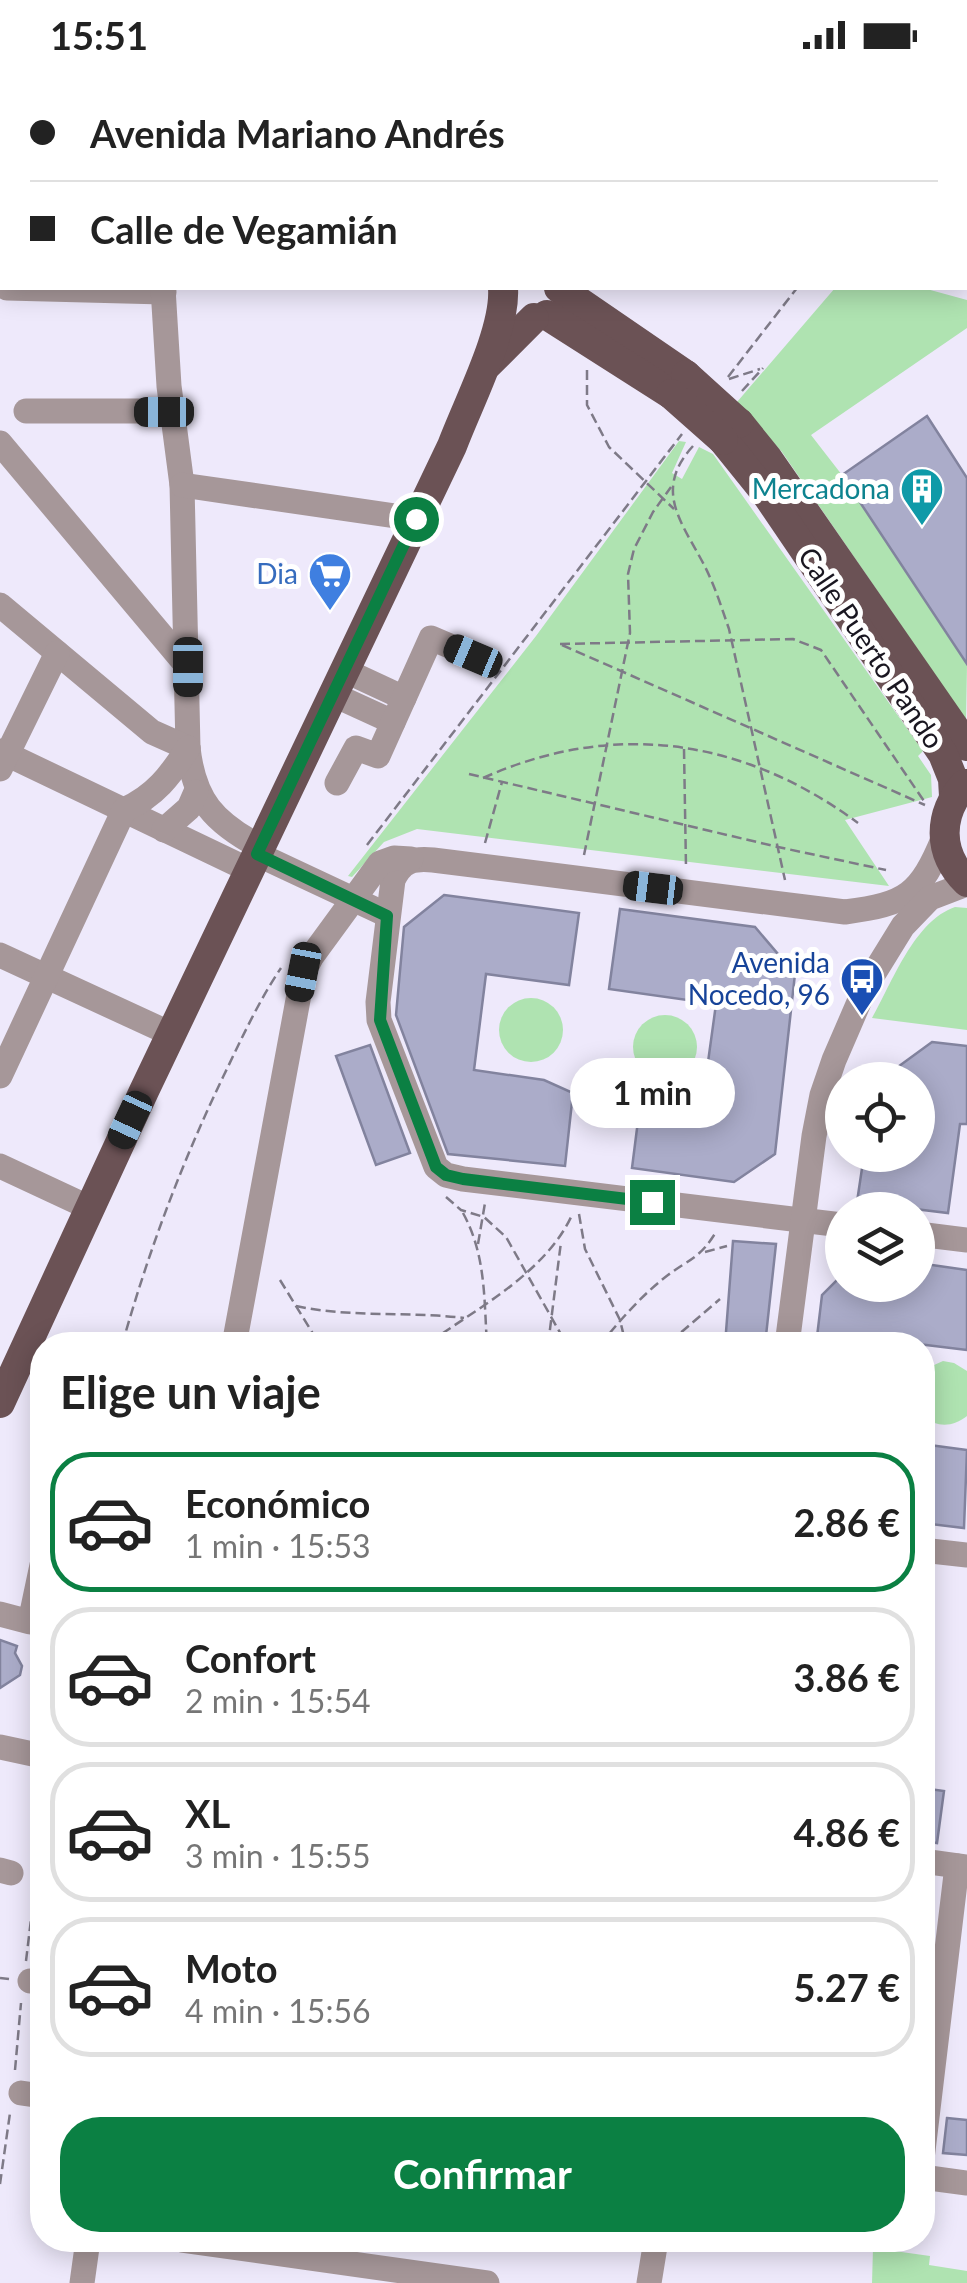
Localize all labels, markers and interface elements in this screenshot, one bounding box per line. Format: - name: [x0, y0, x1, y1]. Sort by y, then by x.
- text: 15:51: [50, 12, 148, 58]
- text: Avenida Mariano Andrés: [90, 110, 505, 156]
- text: Calle de Vegamián: [90, 206, 398, 252]
- car: [134, 397, 194, 427]
- building icon: Mercadona: [899, 466, 945, 527]
- place label: Mercadona: [752, 471, 890, 505]
- route start: [394, 497, 439, 542]
- street label: Calle Puerto Pando: [792, 540, 952, 755]
- supermarket icon: Dia: [307, 551, 353, 612]
- place label: Dia: [256, 556, 298, 590]
- car: [440, 630, 506, 682]
- car: [173, 637, 203, 697]
- car: [621, 869, 685, 907]
- car: [283, 940, 323, 1004]
- place label: Avenida Nocedo, 96: [688, 945, 830, 1011]
- bus stop icon: Avenida Nocedo, 96: [839, 956, 885, 1017]
- callout: 1 min: [570, 1057, 734, 1127]
- map controls: [825, 1062, 935, 1302]
- button: locate: [825, 1062, 935, 1172]
- text: 1 min: [613, 1073, 692, 1112]
- car: [104, 1086, 156, 1154]
- route end: [630, 1180, 675, 1225]
- button: layers: [825, 1192, 935, 1302]
- text: Elige un viaje: [60, 1365, 321, 1419]
- icon: car: [65, 1477, 155, 1567]
- text: Económico: [185, 1480, 370, 1526]
- text: 2.86 €: [794, 1499, 900, 1545]
- text: 1 min · 15:53: [185, 1526, 371, 1565]
- icon: car: [65, 1632, 155, 1722]
- text: Confort: [185, 1635, 316, 1681]
- text: 3.86 €: [794, 1654, 900, 1700]
- text: 2 min · 15:54: [185, 1681, 371, 1720]
- icon: car: [65, 1787, 155, 1877]
- text: XL: [185, 1790, 230, 1836]
- text: 4.86 €: [794, 1809, 900, 1855]
- text: 3 min · 15:55: [185, 1836, 371, 1875]
- icon: car: [65, 1942, 155, 2032]
- text: Moto: [185, 1945, 278, 1991]
- text: 5.27 €: [794, 1964, 900, 2010]
- text: 4 min · 15:56: [185, 1991, 371, 2030]
- button: Confirmar: [60, 2117, 905, 2232]

